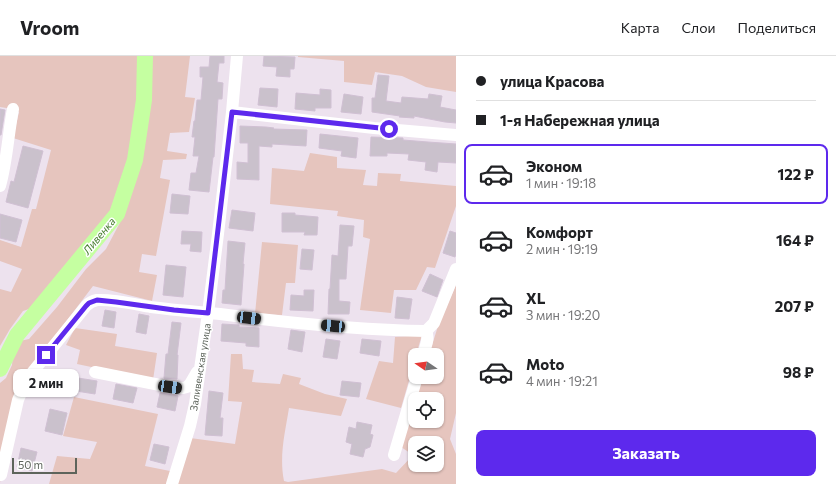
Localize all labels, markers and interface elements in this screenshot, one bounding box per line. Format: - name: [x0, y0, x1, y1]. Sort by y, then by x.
- text: Vroom: [20, 16, 79, 39]
- text: Карта: [621, 19, 659, 36]
- text: Слои: [681, 19, 716, 36]
- text: Поделиться: [738, 19, 816, 36]
- text: улица Красова: [500, 72, 604, 90]
- text: 1-я Набережная улица: [500, 111, 660, 129]
- route start: [380, 120, 398, 138]
- icon: car: [478, 156, 514, 192]
- text: Эконом: [526, 157, 582, 175]
- text: 122 ₽: [777, 165, 814, 183]
- text: 1 мин · 19:18: [526, 175, 596, 191]
- water label: Ливенка: [79, 214, 118, 257]
- icon: car: [478, 222, 514, 258]
- text: Комфорт: [526, 223, 593, 241]
- text: 164 ₽: [776, 231, 814, 249]
- text: 2 мин · 19:19: [526, 241, 598, 257]
- icon: car: [478, 288, 514, 324]
- text: XL: [526, 289, 545, 307]
- text: 207 ₽: [775, 297, 814, 315]
- text: 3 мин · 19:20: [526, 307, 600, 323]
- car: [236, 311, 262, 325]
- car: [321, 319, 345, 333]
- street label: Заливенская улица: [187, 322, 213, 412]
- route end: [37, 346, 55, 364]
- north arrow: [408, 348, 444, 384]
- map controls: [408, 348, 444, 472]
- icon: car: [478, 354, 514, 390]
- text: Moto: [526, 355, 565, 373]
- text: 98 ₽: [783, 363, 814, 381]
- callout: 2 мин: [13, 369, 79, 397]
- text: 4 мин · 19:21: [526, 373, 598, 389]
- text: 2 мин: [29, 375, 63, 391]
- car: [157, 379, 183, 395]
- button: locate: [408, 392, 444, 428]
- button: Заказать: [476, 430, 816, 476]
- button: layers: [408, 436, 444, 472]
- scale bar: [12, 456, 77, 475]
- text: 50 m: [18, 458, 43, 471]

